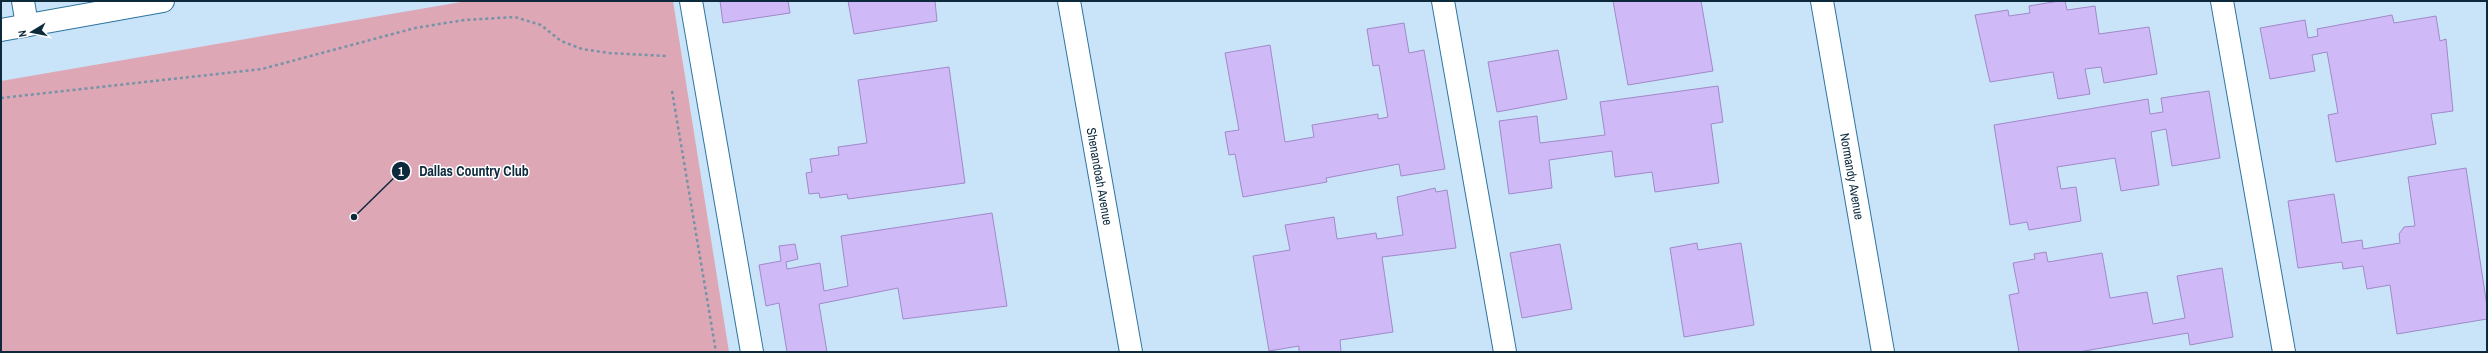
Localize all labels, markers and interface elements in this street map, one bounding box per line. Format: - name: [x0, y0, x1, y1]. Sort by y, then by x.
- north arrow: [12, 12, 52, 52]
- text: N: [15, 29, 30, 38]
- street label: Shenandoah Avenue: [1082, 126, 1116, 227]
- street label: Normandy Avenue: [1836, 132, 1868, 221]
- callout: Dallas Country Club: [391, 158, 537, 184]
- text: Dallas Country Club: [419, 162, 529, 180]
- text: 1: [398, 164, 404, 180]

